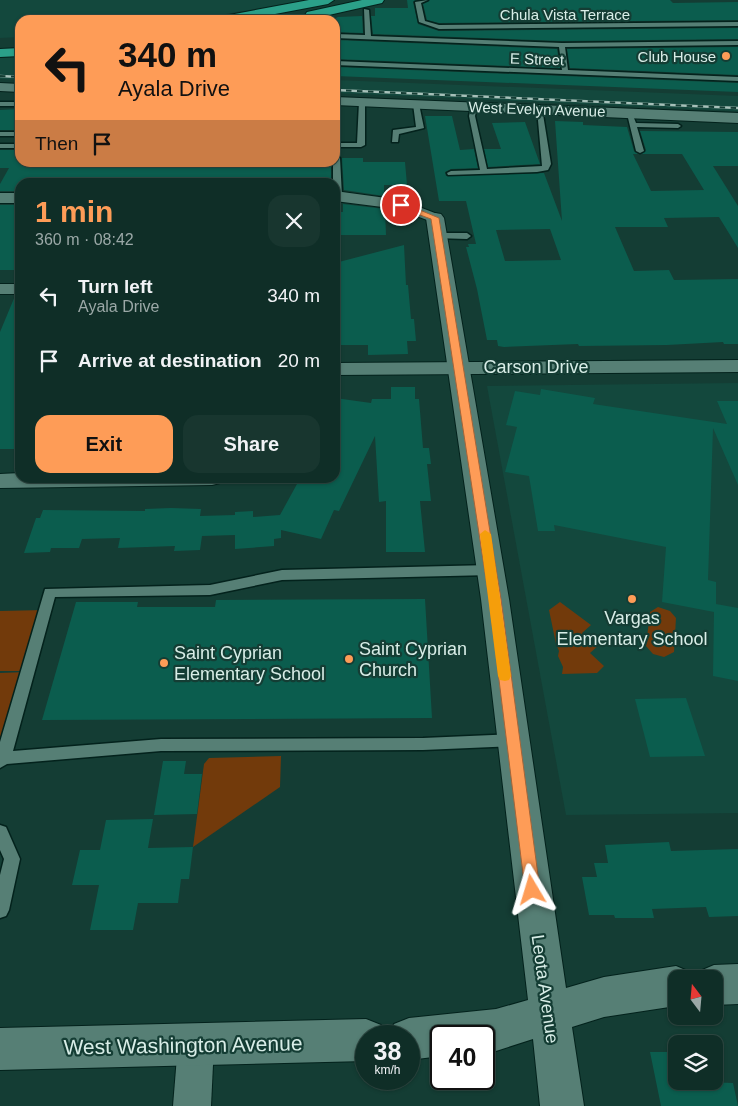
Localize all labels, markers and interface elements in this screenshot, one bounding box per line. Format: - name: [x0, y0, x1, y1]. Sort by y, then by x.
- street label: Chula Vista Terrace: [500, 6, 630, 23]
- icon: left: [35, 35, 100, 100]
- text: 340 m: [118, 35, 217, 74]
- place label: Club House: [638, 48, 716, 65]
- street label: E Street: [510, 50, 565, 68]
- marker: Club House: [720, 50, 732, 62]
- text: Ayala Drive: [118, 76, 230, 101]
- street label: West Evelyn Avenue: [468, 98, 606, 120]
- icon: arrive: [88, 130, 116, 158]
- text: Then: [35, 133, 78, 154]
- pin: [380, 184, 422, 226]
- icon: arrive: [387, 191, 415, 219]
- text: 1 min: [35, 195, 113, 228]
- button: close: [268, 195, 320, 247]
- text: 360 m · 08:42: [35, 231, 134, 248]
- text: Turn left: [78, 276, 153, 297]
- icon: left: [35, 282, 63, 310]
- text: 340 m: [267, 285, 320, 306]
- text: Ayala Drive: [78, 298, 160, 315]
- icon: arrive: [35, 347, 63, 375]
- text: Arrive at destination: [78, 350, 262, 371]
- text: 20 m: [278, 350, 320, 371]
- street label: Carson Drive: [483, 357, 589, 377]
- button: Exit: [35, 415, 173, 473]
- button: Share: [183, 415, 320, 473]
- marker: Vargas Elementary School: [626, 593, 638, 605]
- place label: Vargas Elementary School: [556, 608, 708, 649]
- place label: Saint Cyprian Church: [359, 639, 467, 680]
- place label: Saint Cyprian Elementary School: [174, 643, 325, 684]
- marker: Saint Cyprian Church: [343, 653, 355, 665]
- marker: Saint Cyprian Elementary School: [158, 657, 170, 669]
- position arrow: [505, 863, 557, 915]
- street label: Leota Avenue: [527, 933, 563, 1045]
- north arrow: [668, 970, 722, 1025]
- map controls: [668, 970, 723, 1090]
- speed limit sign: 40: [430, 1025, 495, 1090]
- street label: West Washington Avenue: [63, 1031, 303, 1059]
- button: layers: [668, 1035, 723, 1090]
- text: 38: [374, 1037, 401, 1065]
- text: km/h: [374, 1063, 401, 1077]

